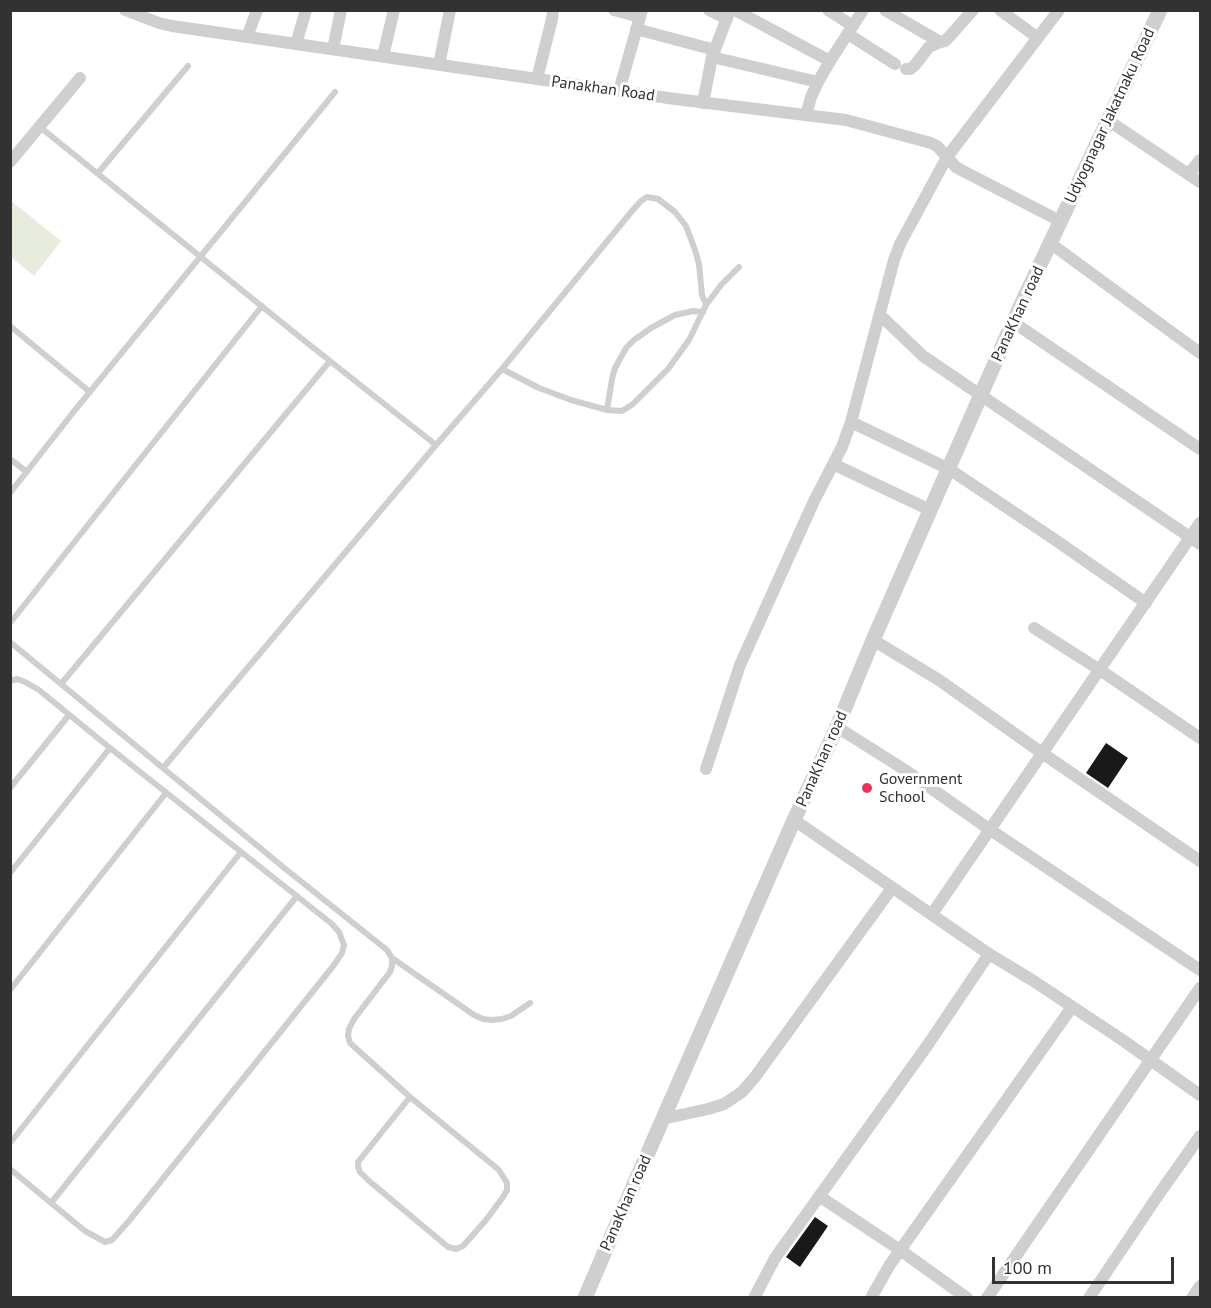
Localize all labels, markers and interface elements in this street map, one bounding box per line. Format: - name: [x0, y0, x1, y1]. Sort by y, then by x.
- street label: Udyognagar Jakatnaku Road: [1061, 25, 1159, 207]
- street label: Panakhan Road: [550, 72, 656, 106]
- street label: PanaKhan road: [988, 263, 1048, 365]
- street label: PanaKhan road: [792, 708, 852, 810]
- place label: Government School: [879, 769, 962, 807]
- marker: Government School: [860, 781, 874, 795]
- street label: PanaKhan road: [596, 1152, 656, 1254]
- scale bar: [995, 1245, 1176, 1283]
- text: 100 m: [1003, 1256, 1052, 1279]

